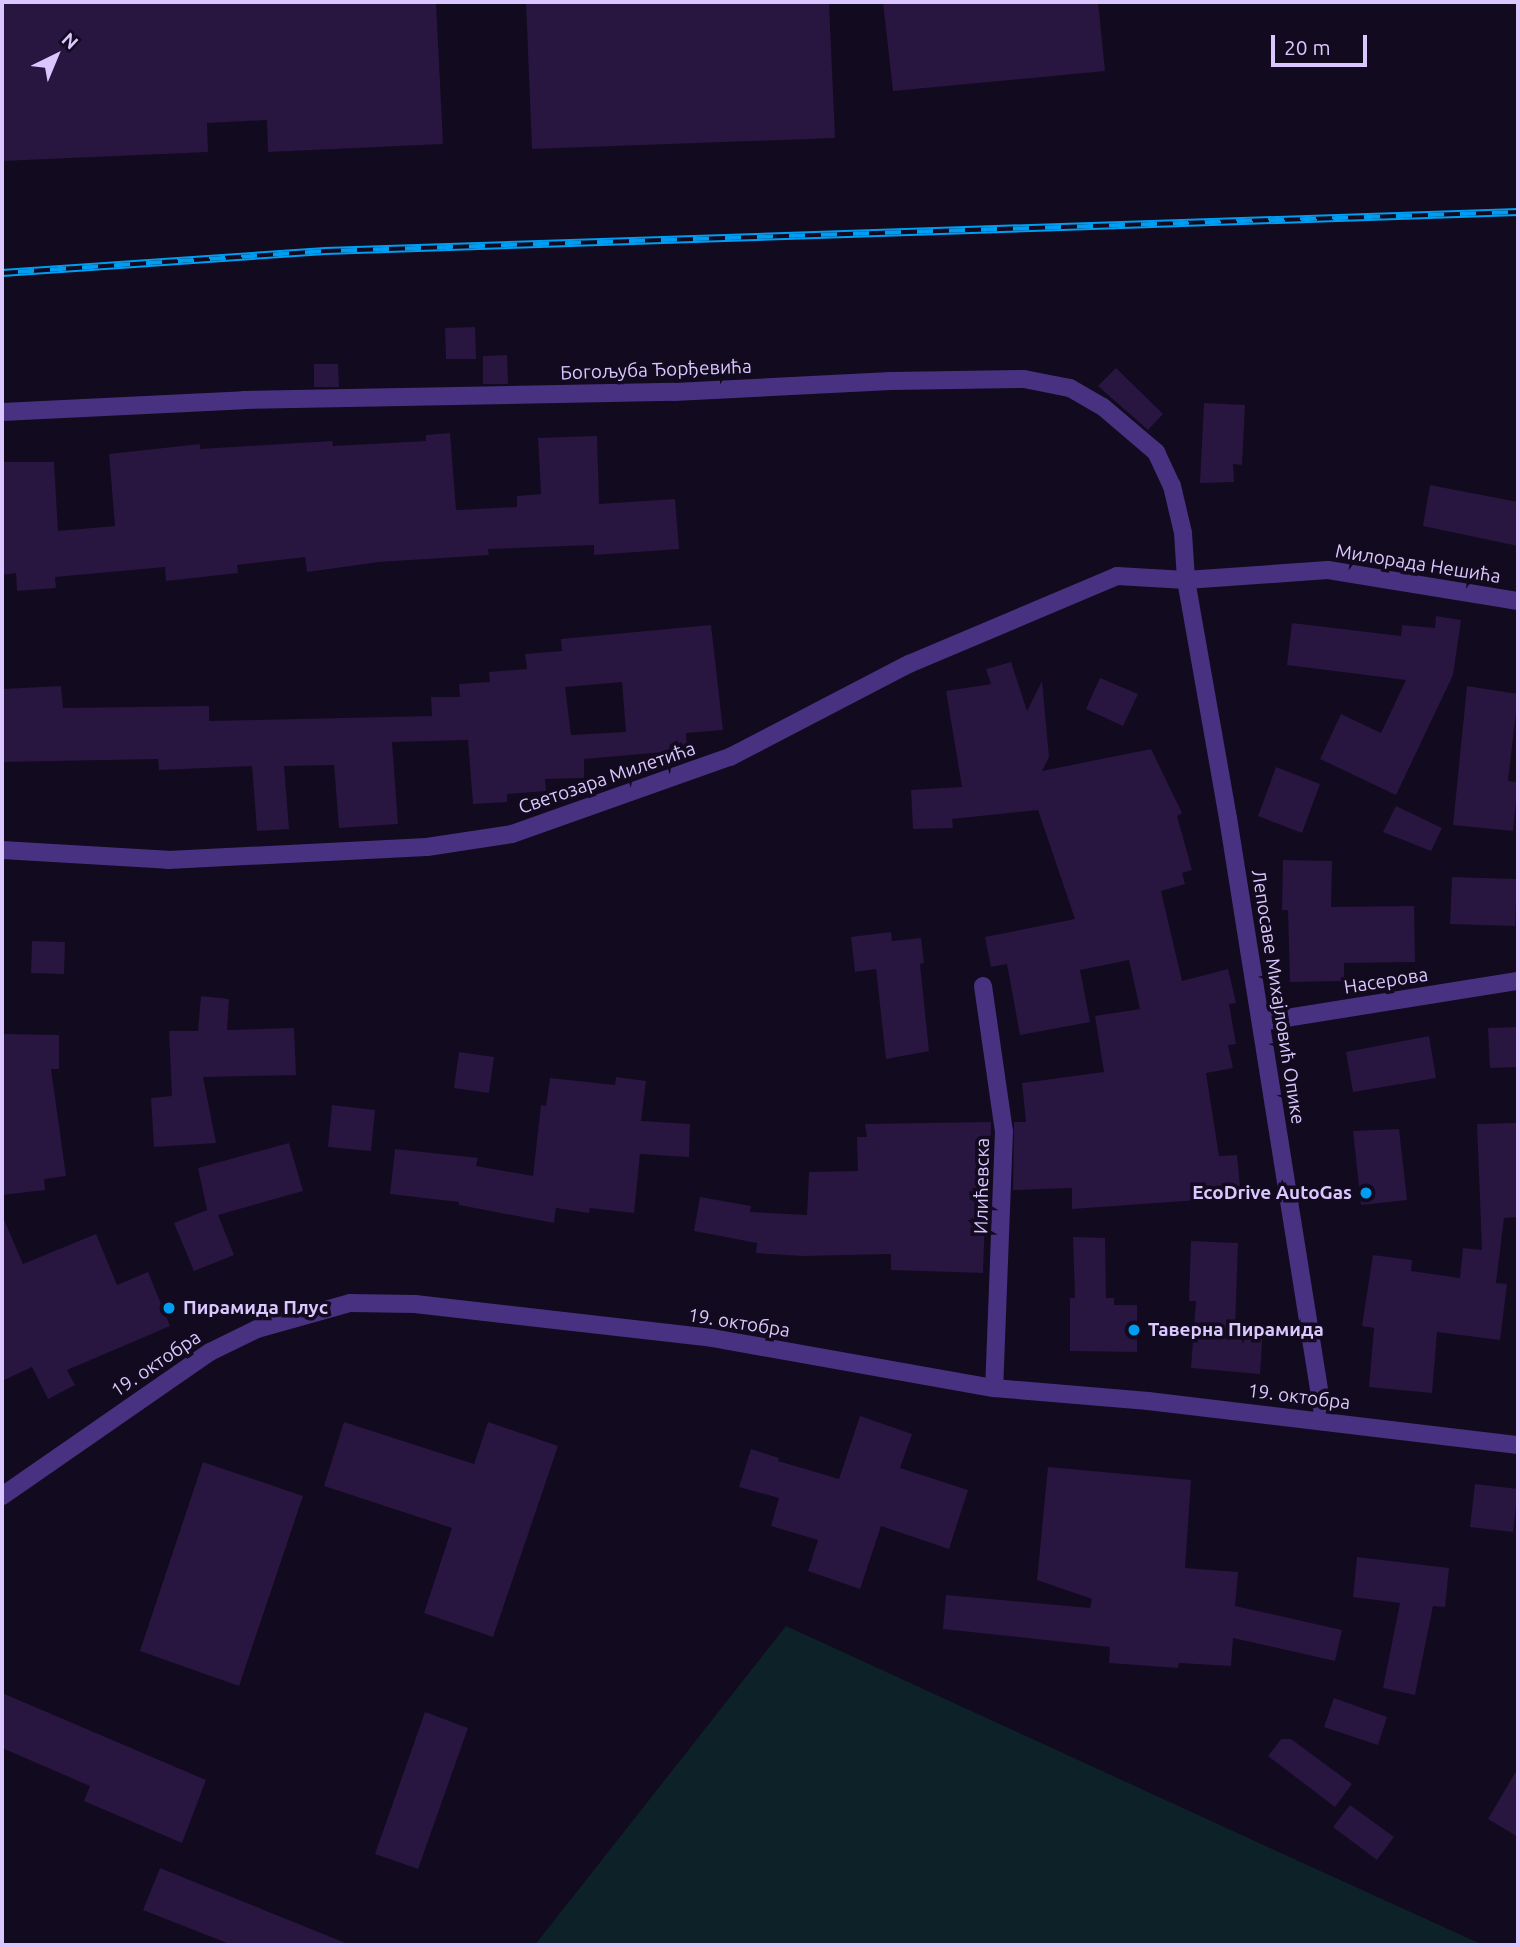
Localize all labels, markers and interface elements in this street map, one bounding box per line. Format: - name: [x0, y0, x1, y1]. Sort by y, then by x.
- north arrow: [21, 21, 91, 91]
- scale bar: [1275, 21, 1371, 65]
- text: N: [58, 28, 83, 54]
- text: 20 m: [1284, 35, 1331, 59]
- street label: Богољуба Ђорђевића: [560, 355, 752, 385]
- street label: Милорада Нешића: [1334, 540, 1502, 588]
- street label: Светозара Милетића: [515, 737, 699, 819]
- street label: Лепосаве Михајловић Опике: [1247, 868, 1309, 1126]
- street label: Насерова: [1342, 963, 1430, 999]
- street label: Илићевска: [970, 1138, 994, 1234]
- place label: EcoDrive AutoGas: [1192, 1182, 1352, 1204]
- marker: EcoDrive AutoGas: [1358, 1185, 1374, 1201]
- place label: Пирамида Плус: [183, 1297, 328, 1319]
- marker: Пирамида Плус: [161, 1300, 177, 1316]
- street label: 19. октобра: [686, 1304, 792, 1342]
- place label: Таверна Пирамида: [1148, 1319, 1324, 1341]
- marker: Таверна Пирамида: [1126, 1322, 1142, 1338]
- street label: 19. октобра: [107, 1326, 205, 1402]
- street label: 19. октобра: [1247, 1379, 1351, 1415]

